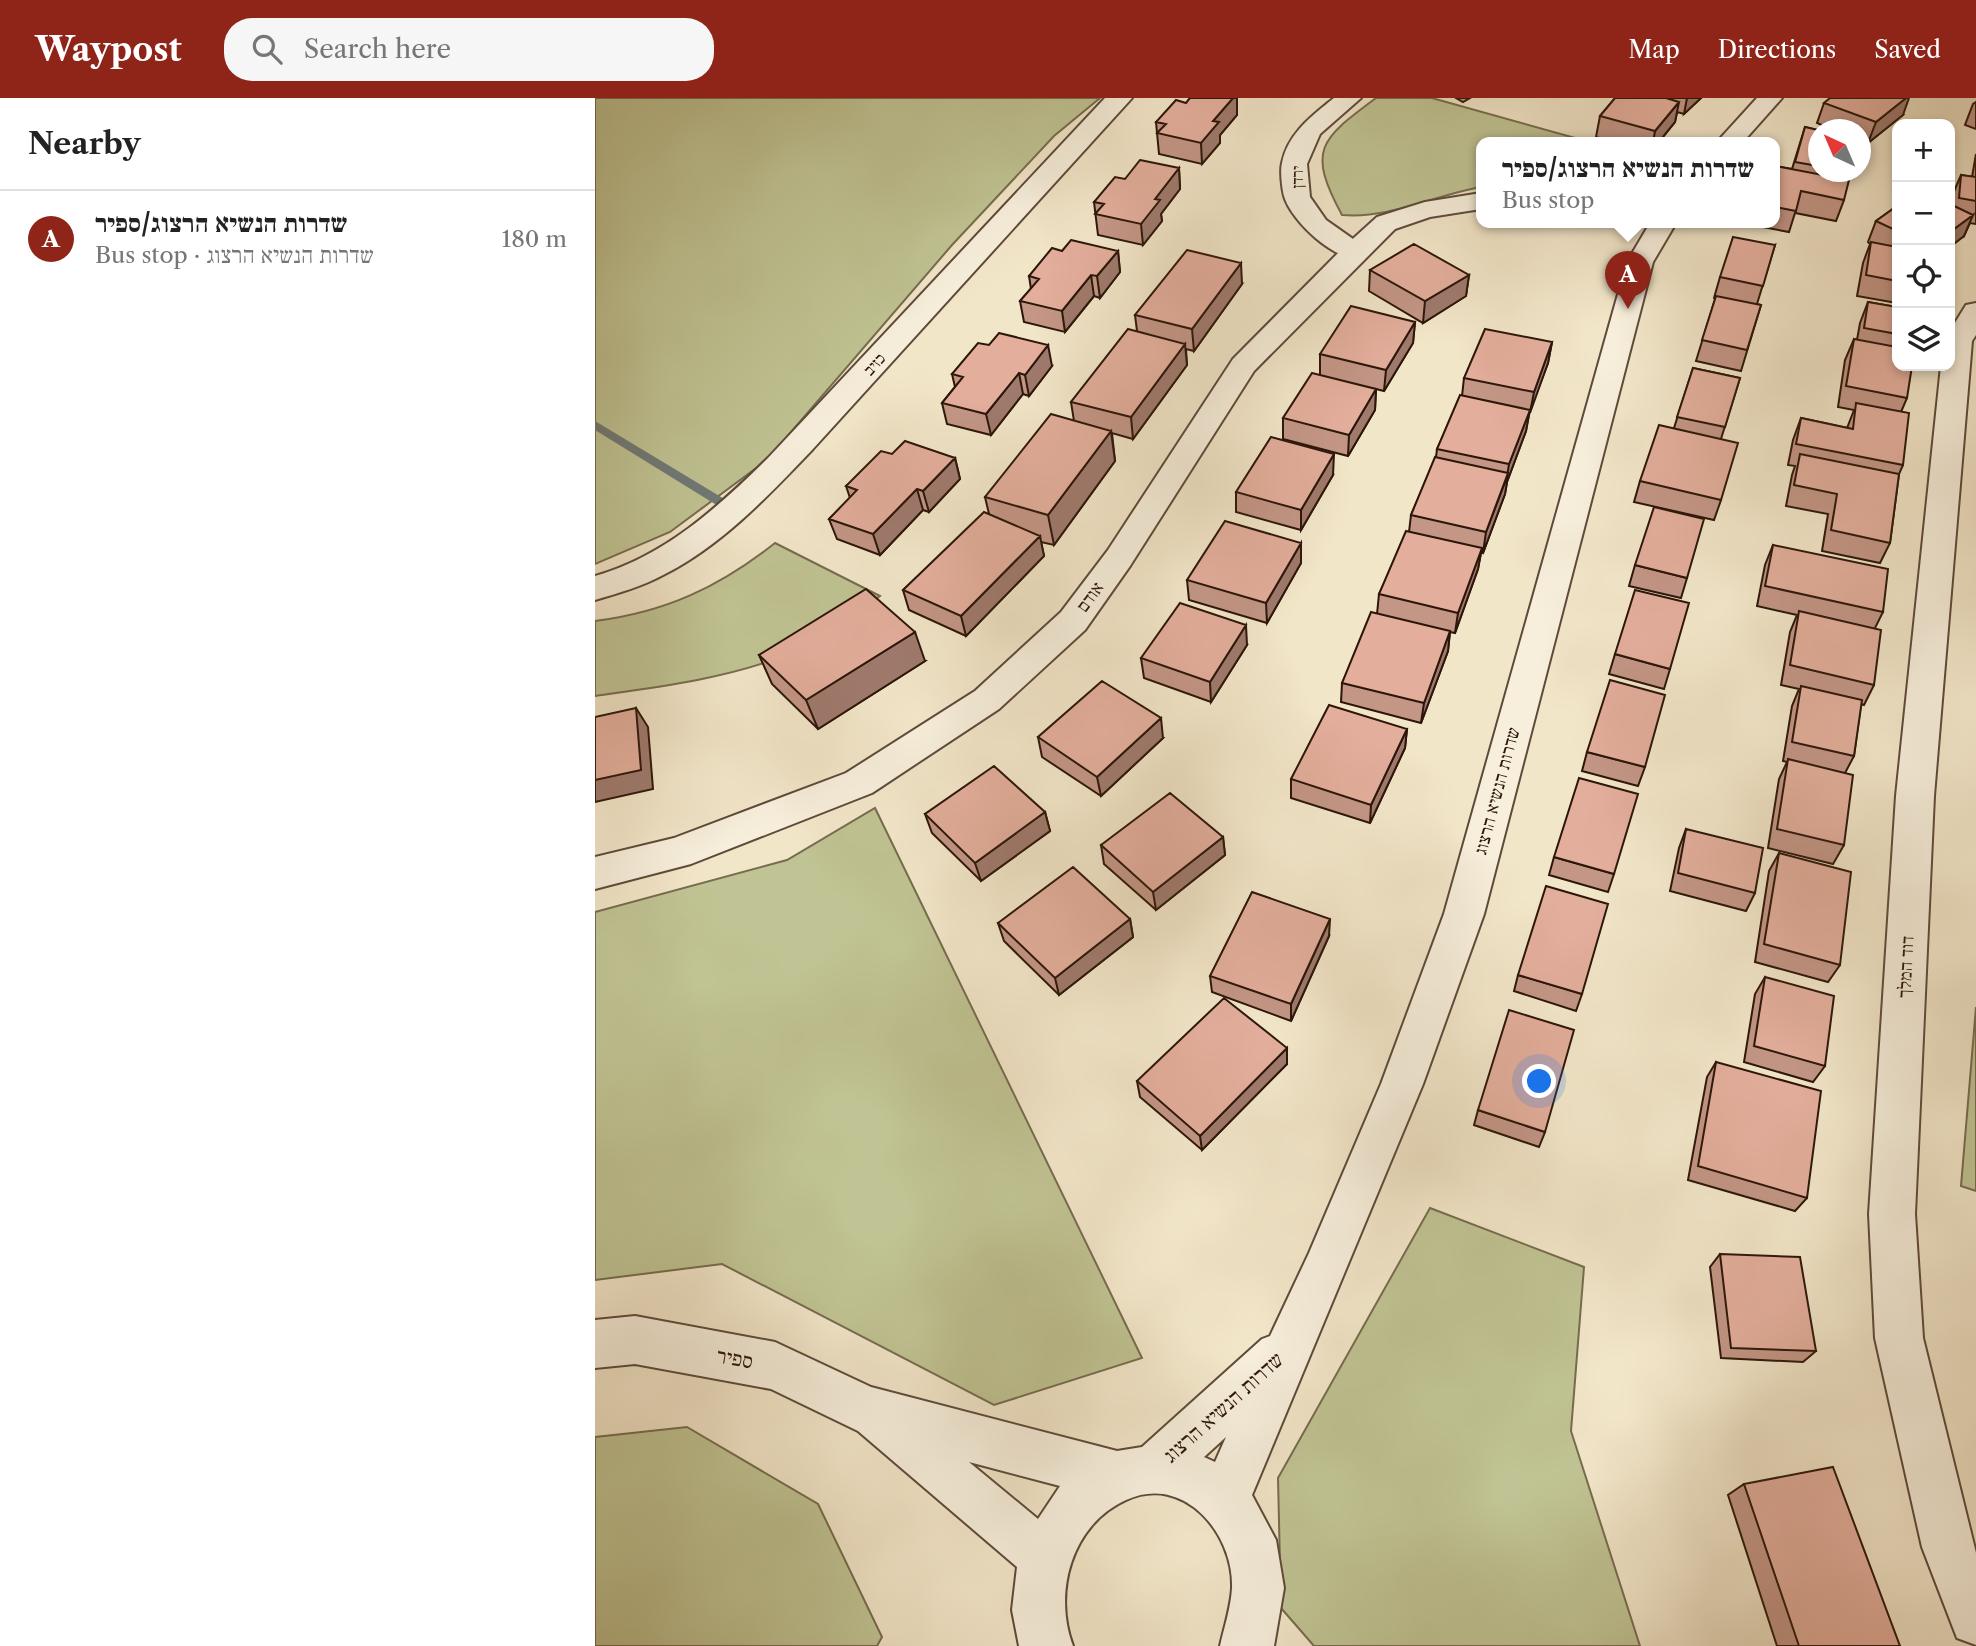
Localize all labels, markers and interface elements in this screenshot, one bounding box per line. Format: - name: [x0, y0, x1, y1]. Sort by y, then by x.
- search box: [224, 18, 714, 81]
- text: Waypost: [35, 29, 182, 70]
- icon: search: [248, 30, 286, 68]
- text: Search here: [304, 33, 451, 65]
- text: Map: [1628, 35, 1680, 64]
- text: Directions: [1718, 35, 1836, 64]
- text: Saved: [1874, 35, 1941, 64]
- north arrow: [1808, 119, 1871, 182]
- map controls: [1892, 119, 1955, 371]
- button: +: [1892, 119, 1955, 182]
- text: Nearby: [28, 125, 141, 162]
- popup: [1476, 137, 1780, 228]
- text: שדרות הנשיא הרצוג/ספיר: [1502, 152, 1754, 184]
- street label: ירדן: [1287, 166, 1307, 188]
- button: −: [1892, 182, 1955, 245]
- text: Bus stop: [1502, 186, 1594, 214]
- text: שדרות הנשיא הרצוג/ספיר: [95, 207, 347, 239]
- text: A: [42, 225, 60, 253]
- text: 180 m: [502, 225, 567, 253]
- text: Bus stop · שדרות הנשיא הרצוג: [95, 241, 374, 269]
- button: locate: [1892, 245, 1955, 308]
- pin: A: [1605, 251, 1651, 309]
- button: layers: [1892, 308, 1955, 371]
- street label: כזיב: [859, 348, 889, 380]
- street label: אודם: [1072, 577, 1108, 617]
- street label: שדרות הנשיא הרצוג: [1469, 725, 1525, 857]
- street label: דוד המלך: [1893, 935, 1919, 999]
- your location: [1522, 1064, 1556, 1098]
- street label: ספיר: [715, 1343, 755, 1373]
- street label: שדרות הנשיא הרצוג: [1158, 1346, 1288, 1467]

